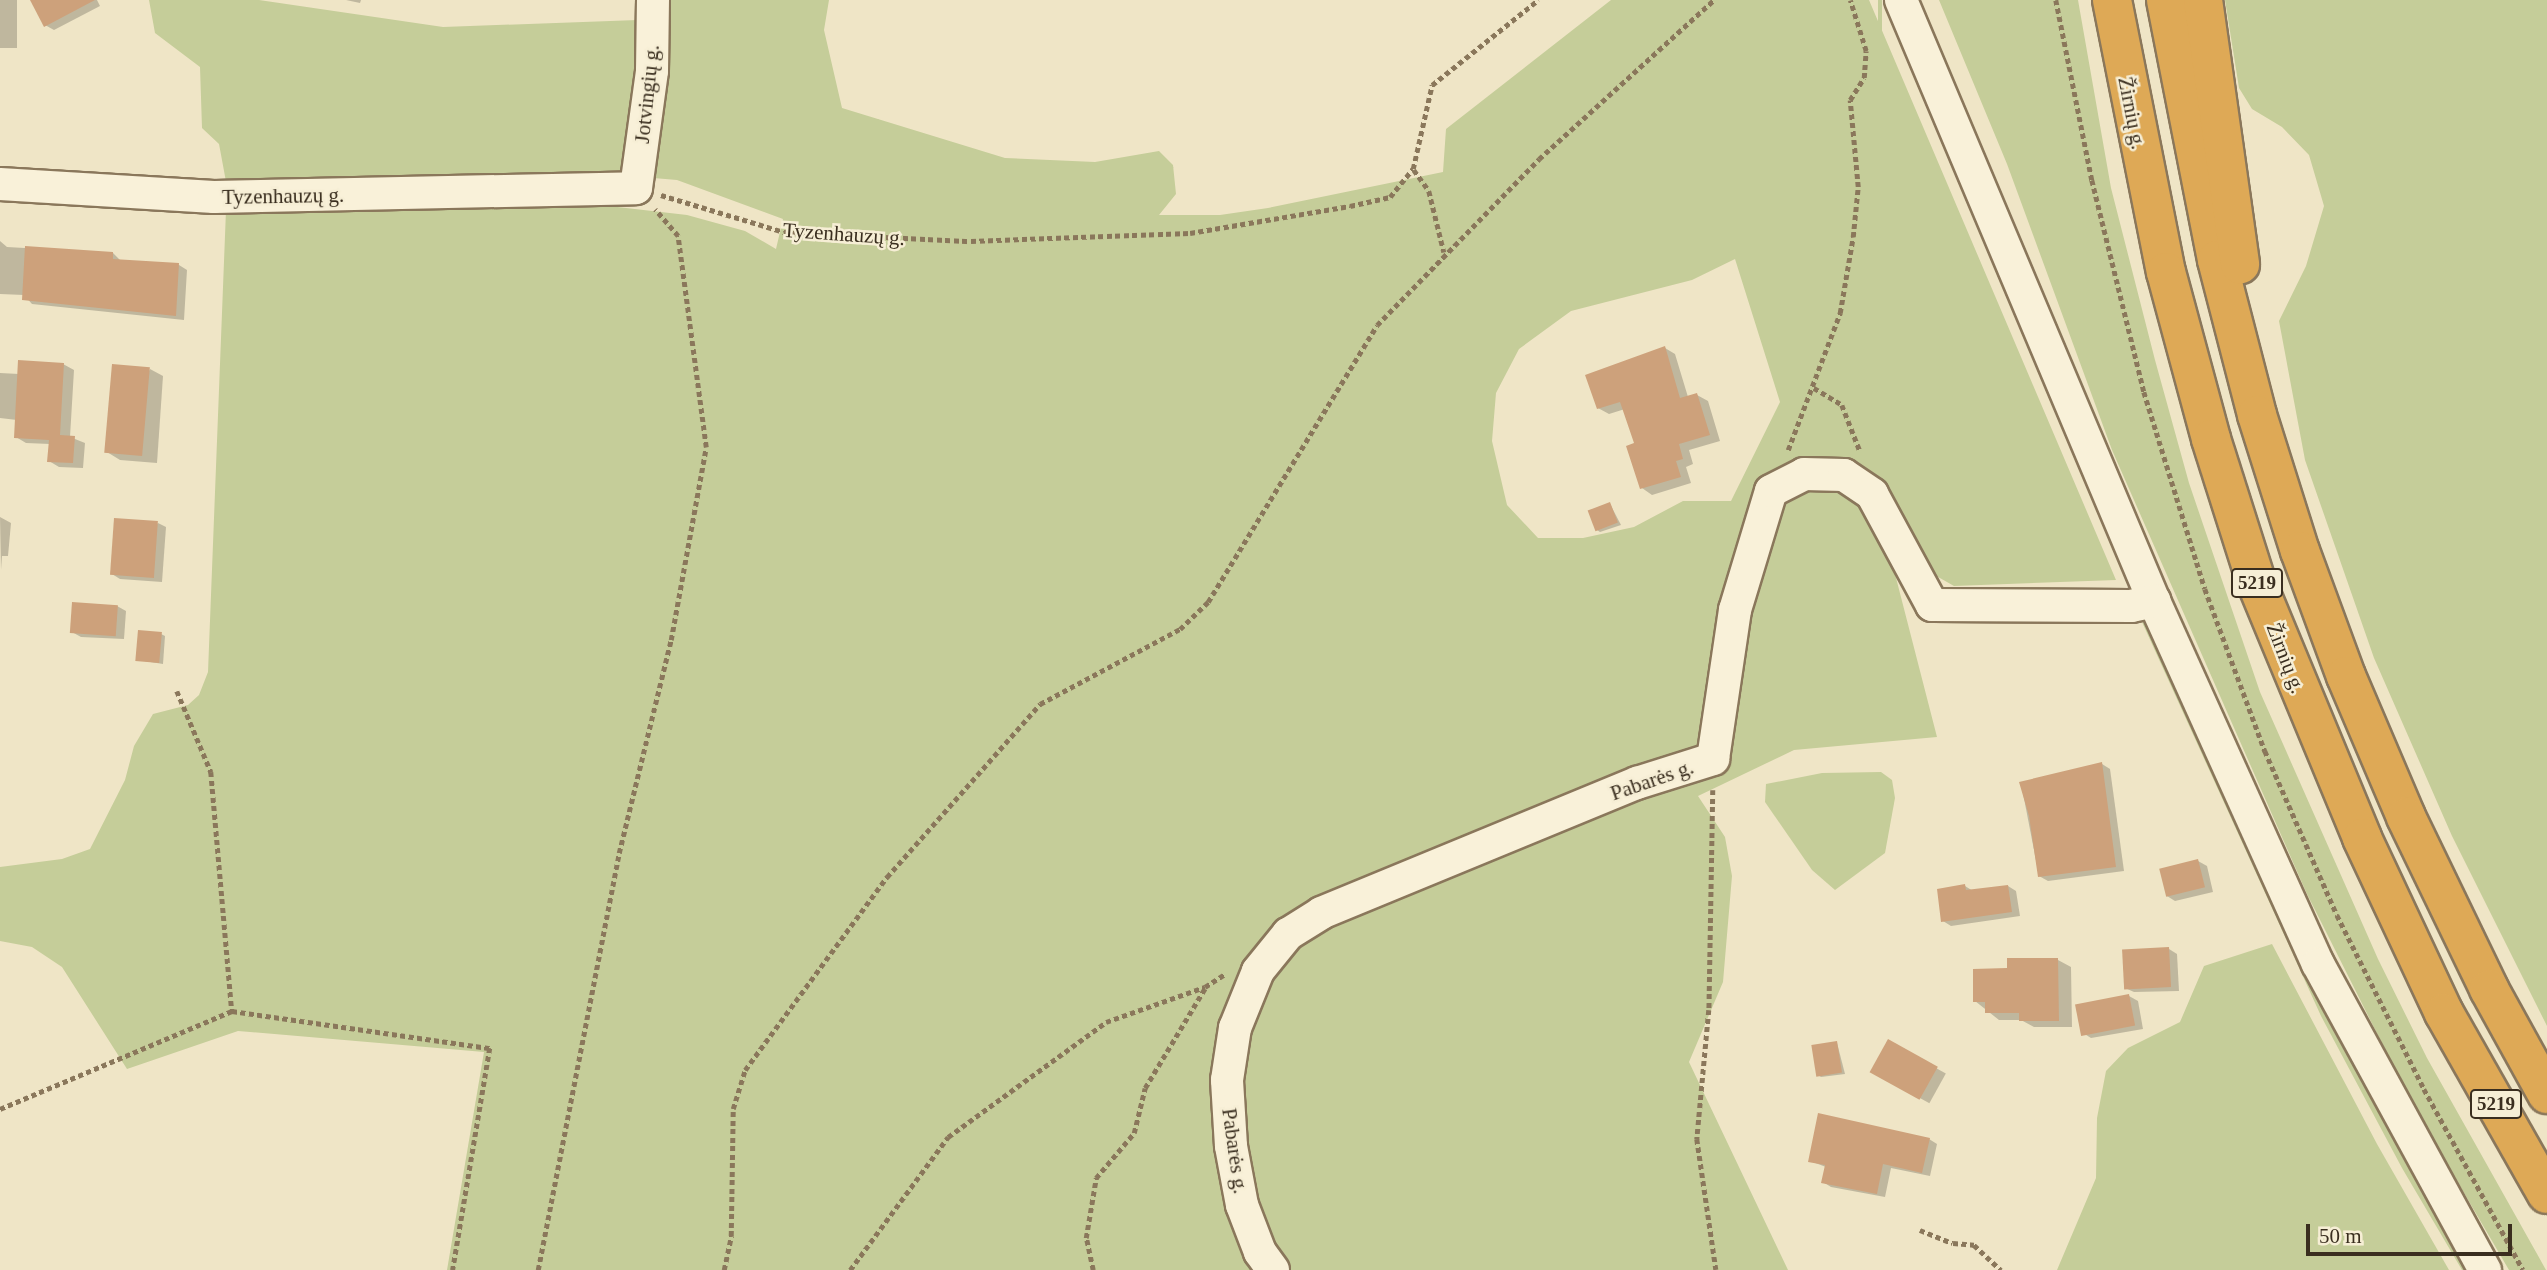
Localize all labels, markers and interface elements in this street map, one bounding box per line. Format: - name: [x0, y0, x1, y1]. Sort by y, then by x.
- street label: Jotvingių g.: [629, 43, 665, 145]
- street label: Žirnių g.: [2113, 75, 2151, 151]
- street label: Tyzenhauzų g.: [222, 182, 344, 210]
- street label: Tyzenhauzų g.: [782, 217, 906, 251]
- road number: 5219: [2231, 568, 2283, 598]
- street label: Žirnių g.: [2261, 619, 2311, 697]
- street label: Pabarės g.: [1607, 754, 1697, 806]
- road number: 5219: [2470, 1088, 2522, 1120]
- street label: Pabarės g.: [1217, 1107, 1253, 1195]
- scale bar: [2309, 1210, 2516, 1254]
- text: 50 m: [2319, 1224, 2362, 1248]

